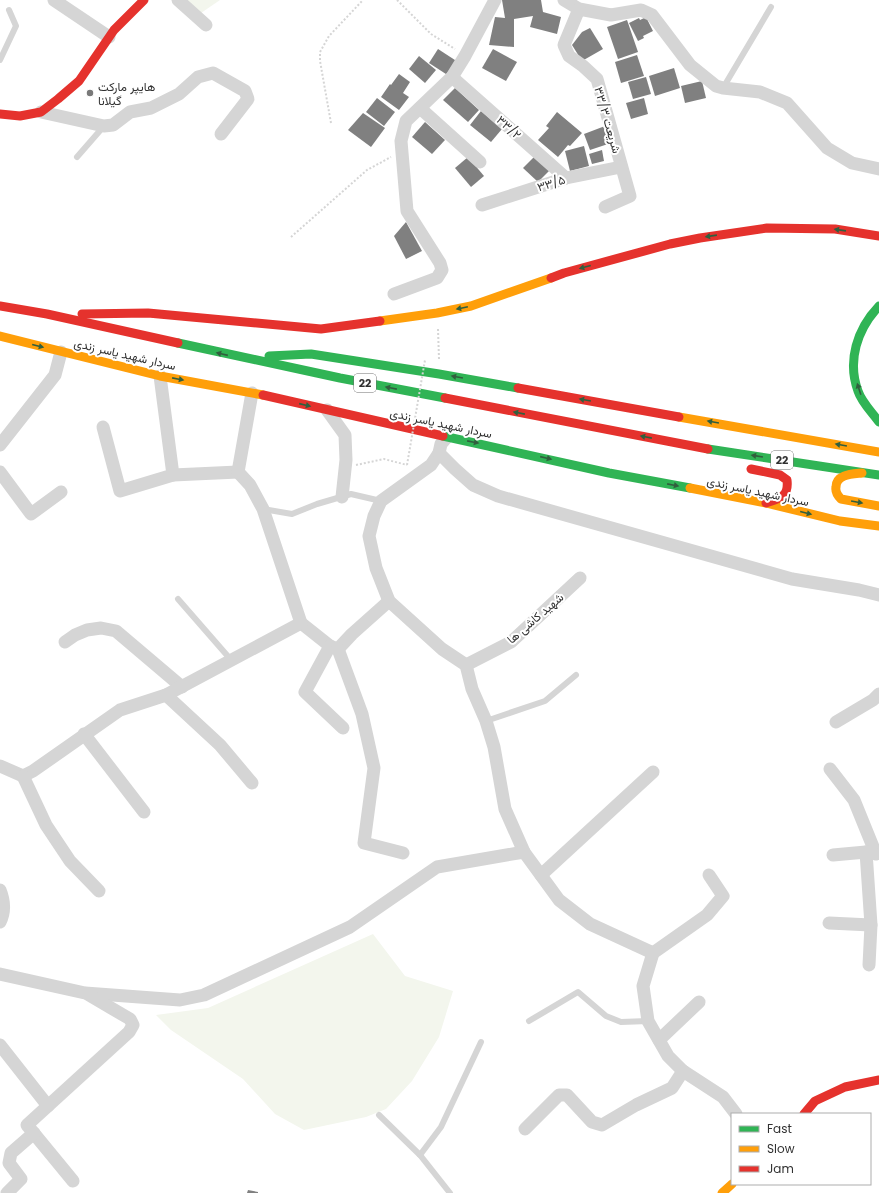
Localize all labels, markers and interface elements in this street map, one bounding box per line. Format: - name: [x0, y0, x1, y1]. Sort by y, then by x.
- place label: هایپر مارکت گیلانا: [98, 78, 155, 109]
- street label: شریعت ۳۳/۳: [590, 85, 626, 155]
- marker: هایپر مارکت گیلانا: [85, 88, 95, 98]
- street label: ۳۳/۲: [493, 111, 525, 143]
- street label: ۳۳/۵: [535, 171, 567, 195]
- one-way arrow: [834, 227, 846, 233]
- one-way arrow: [705, 233, 717, 239]
- one-way arrow: [579, 264, 591, 270]
- one-way arrow: [456, 306, 468, 312]
- street label: سردار شهید یاسر زندی: [72, 334, 178, 374]
- one-way arrow: [32, 343, 44, 349]
- one-way arrow: [216, 350, 229, 356]
- road number: 22: [354, 374, 376, 392]
- one-way arrow: [450, 374, 463, 380]
- one-way arrow: [172, 376, 184, 382]
- one-way arrow: [856, 383, 862, 395]
- one-way arrow: [385, 385, 397, 391]
- one-way arrow: [578, 396, 591, 402]
- one-way arrow: [299, 402, 311, 408]
- street label: سردار شهید یاسر زندی: [388, 404, 494, 442]
- one-way arrow: [512, 409, 525, 415]
- one-way arrow: [706, 419, 719, 425]
- one-way arrow: [640, 434, 652, 440]
- one-way arrow: [467, 440, 479, 446]
- one-way arrow: [834, 442, 847, 448]
- road number: 22: [771, 451, 793, 469]
- one-way arrow: [751, 453, 764, 459]
- one-way arrow: [540, 456, 552, 462]
- street label: سردار شهید یاسر زندی: [705, 472, 811, 510]
- one-way arrow: [667, 483, 679, 489]
- one-way arrow: [851, 499, 863, 505]
- one-way arrow: [800, 510, 812, 516]
- street label: شهید کاشی ها: [503, 589, 567, 647]
- legend: [731, 1113, 871, 1185]
- text: Fast: [767, 1120, 792, 1137]
- text: Slow: [767, 1140, 795, 1157]
- text: Jam: [767, 1160, 794, 1177]

